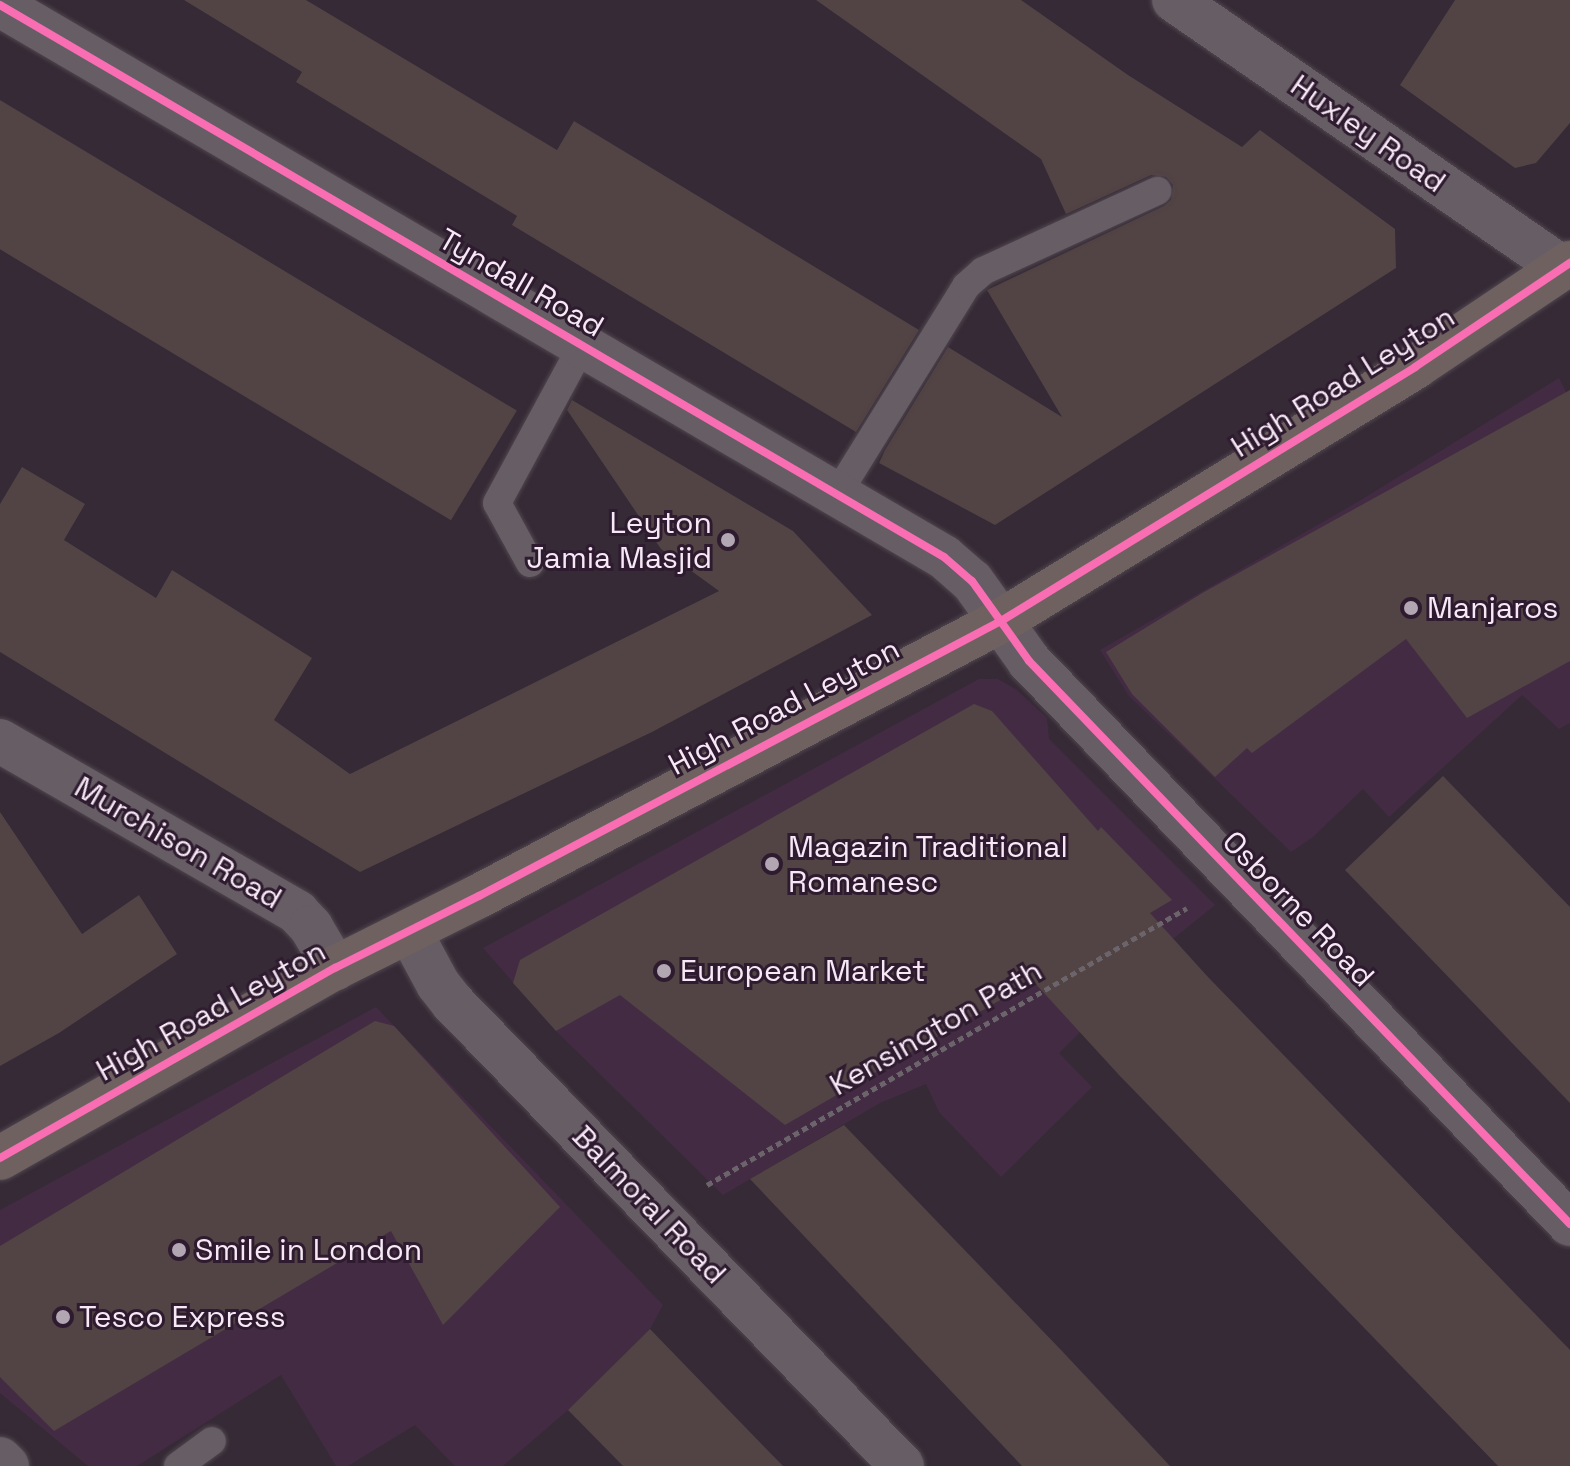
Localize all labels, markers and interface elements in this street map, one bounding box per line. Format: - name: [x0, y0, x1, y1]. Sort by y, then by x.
- street label: Huxley Road: [1284, 67, 1452, 201]
- street label: Tyndall Road: [432, 221, 610, 345]
- street label: High Road Leyton: [1225, 299, 1461, 465]
- place label: Leyton Jamia Masjid: [527, 505, 712, 576]
- marker: Leyton Jamia Masjid: [719, 531, 737, 549]
- place label: Manjaros: [1427, 590, 1558, 626]
- marker: Manjaros: [1402, 599, 1420, 617]
- street label: High Road Leyton: [662, 631, 906, 783]
- street label: Murchison Road: [68, 769, 288, 917]
- street label: Osborne Road: [1215, 824, 1381, 994]
- place label: Magazin Traditional Romanesc: [788, 829, 1069, 900]
- marker: Magazin Traditional Romanesc: [763, 855, 781, 873]
- street label: High Road Leyton: [90, 933, 332, 1089]
- place label: European Market: [680, 953, 926, 989]
- street label: Kensington Path: [824, 953, 1048, 1103]
- marker: European Market: [655, 962, 673, 980]
- street label: Balmoral Road: [565, 1119, 733, 1291]
- place label: Smile in London: [195, 1232, 422, 1268]
- marker: Smile in London: [170, 1241, 188, 1259]
- place label: Tesco Express: [79, 1299, 286, 1335]
- marker: Tesco Express: [54, 1308, 72, 1326]

